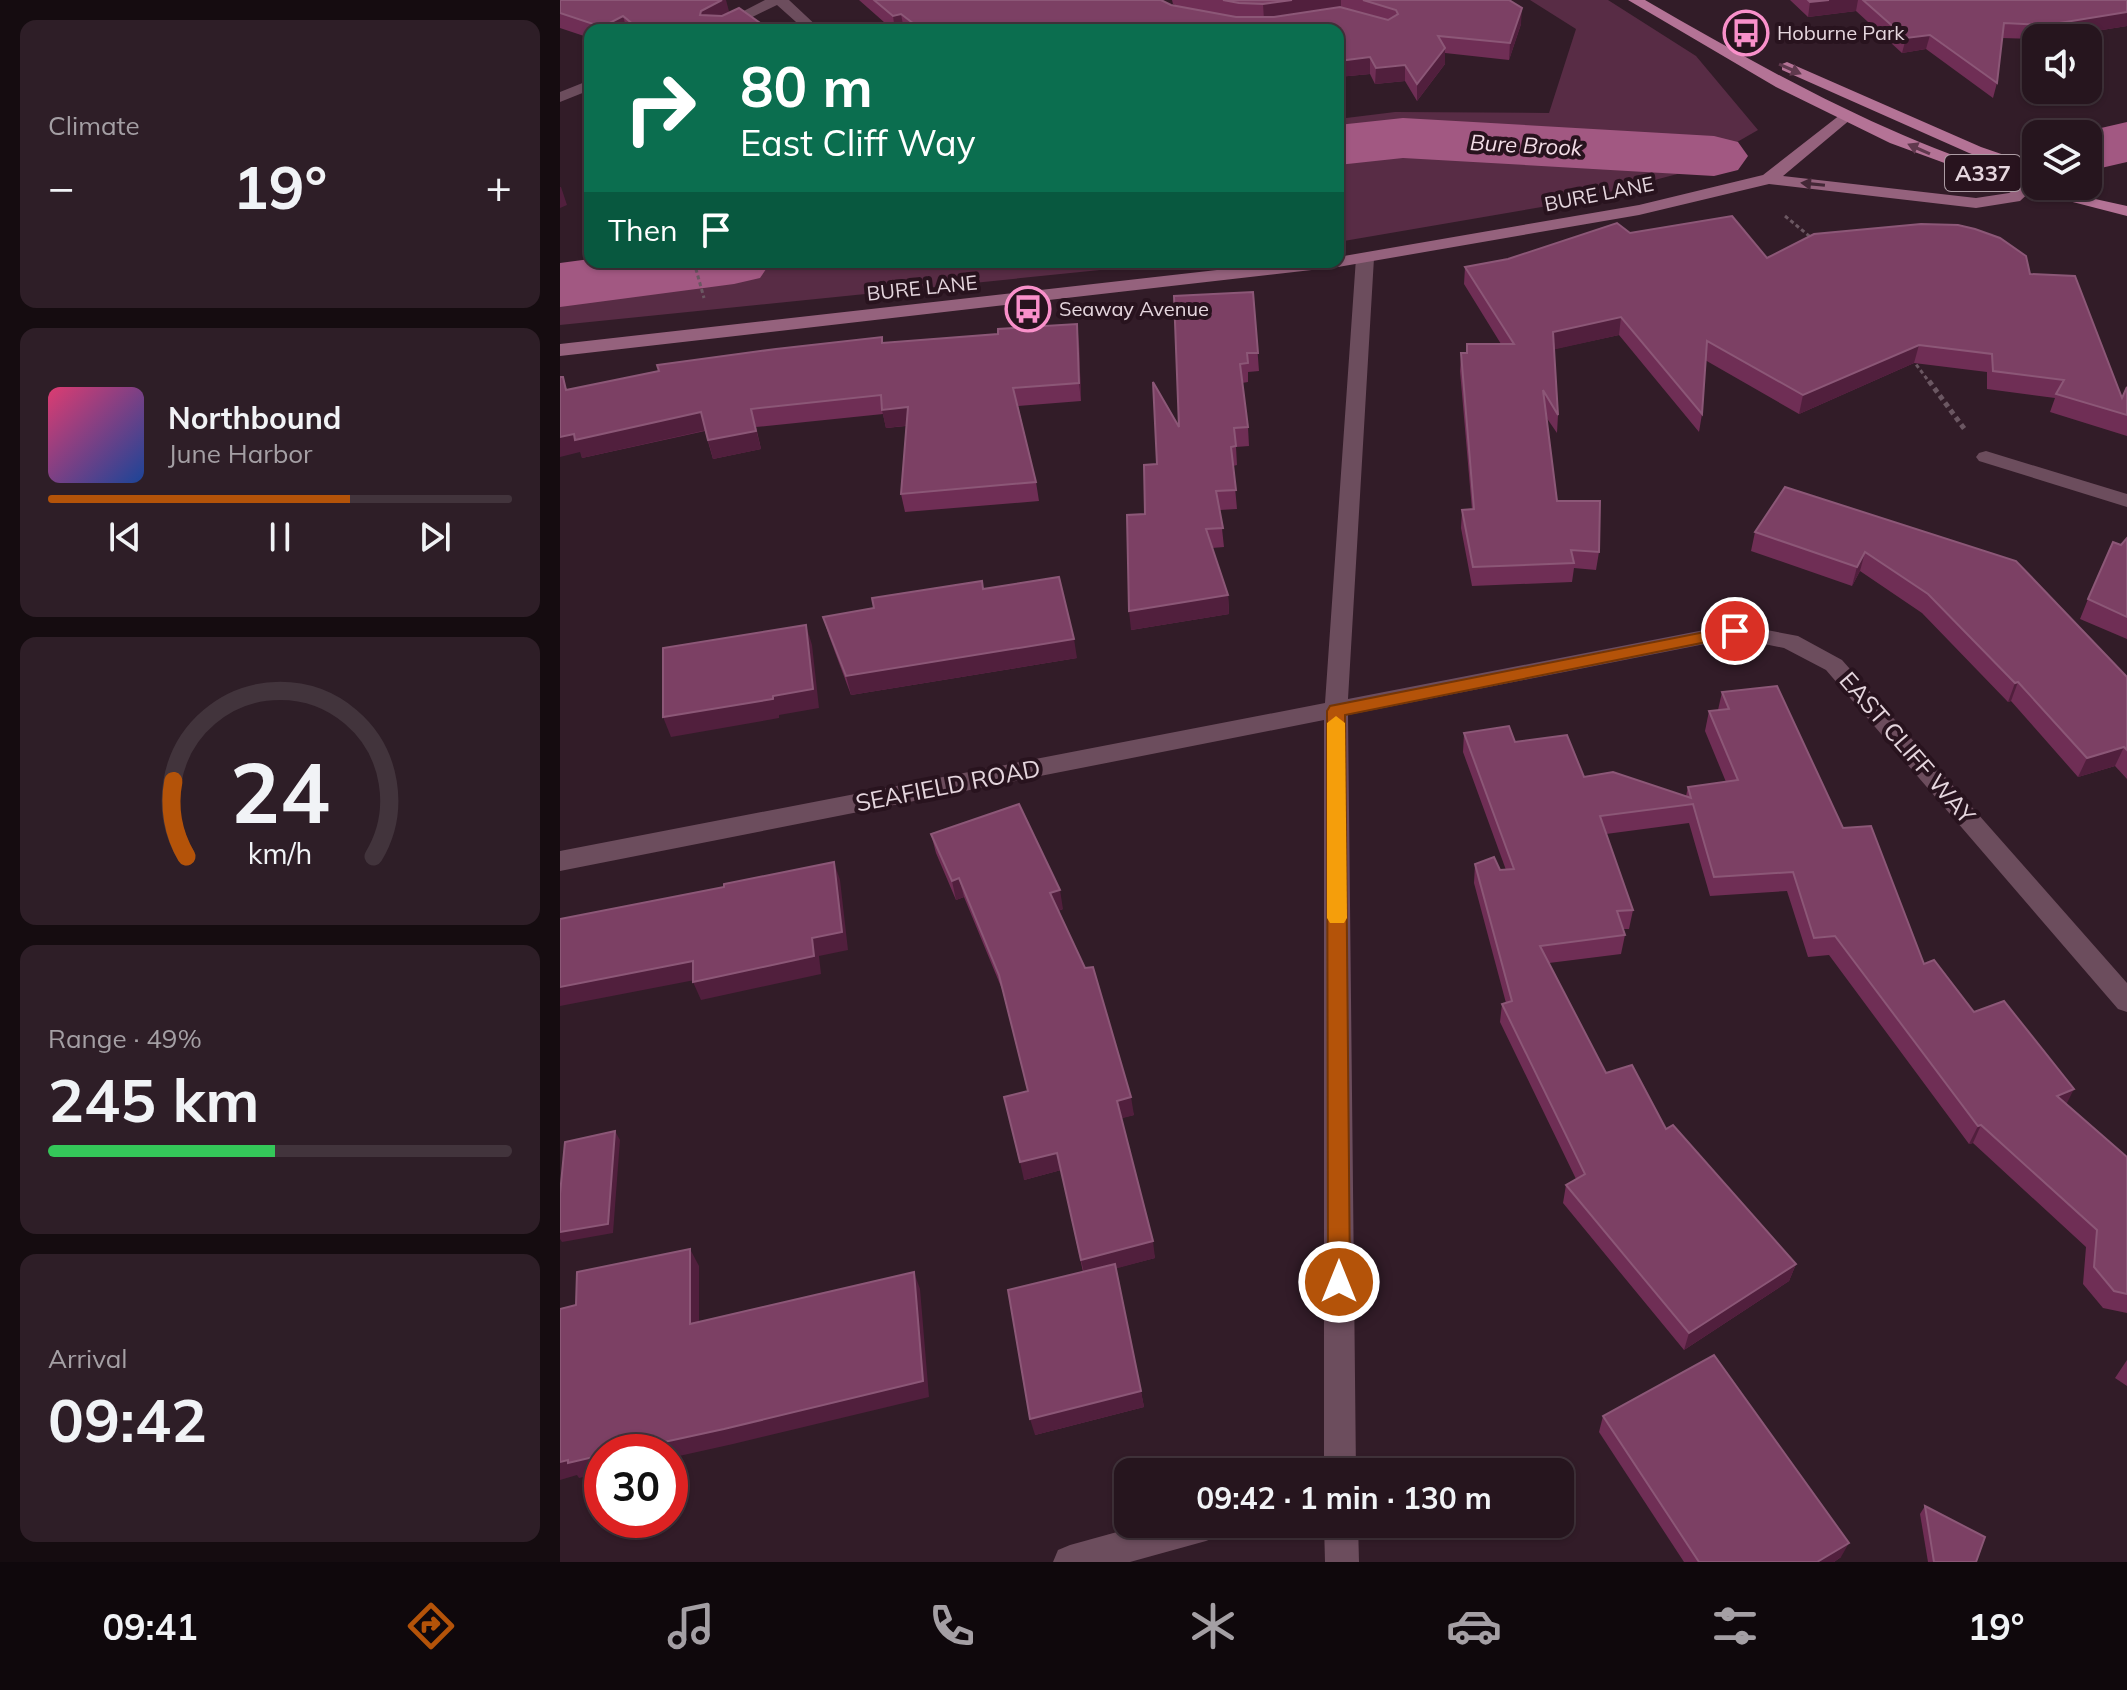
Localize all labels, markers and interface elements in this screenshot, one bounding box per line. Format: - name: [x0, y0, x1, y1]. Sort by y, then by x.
- bus stop icon: Hoburne Park: [1722, 9, 1770, 57]
- place label: Hoburne Park: [1777, 20, 1905, 45]
- map controls: [2022, 24, 2102, 200]
- button: sound: [2022, 24, 2102, 104]
- text: 80 m: [740, 51, 873, 121]
- icon: right: [608, 56, 712, 160]
- one-way arrow: [1778, 62, 1802, 76]
- text: Climate: [48, 109, 140, 142]
- text: East Cliff Way: [740, 120, 976, 165]
- button: layers: [2022, 120, 2102, 200]
- water label: Bure Brook: [1469, 128, 1584, 162]
- one-way arrow: [1907, 142, 1930, 156]
- text: 19°: [233, 149, 327, 224]
- road number: A337: [1945, 155, 2021, 191]
- text: −: [48, 159, 74, 214]
- text: +: [486, 159, 512, 214]
- street label: BURE LANE: [1542, 171, 1656, 216]
- one-way arrow: [1800, 178, 1825, 191]
- icon: arrive: [694, 208, 738, 252]
- text: Then: [608, 211, 678, 249]
- street label: BURE LANE: [865, 269, 978, 306]
- bus stop icon: Seaway Avenue: [1004, 285, 1052, 333]
- place label: Seaway Avenue: [1059, 296, 1209, 321]
- text: Northbound: [168, 399, 341, 437]
- text: June Harbor: [168, 437, 313, 470]
- icon: previous: [103, 515, 147, 559]
- icon: pause: [258, 515, 302, 559]
- icon: next: [413, 515, 457, 559]
- pin: [1701, 597, 1769, 665]
- icon: arrive: [1713, 609, 1757, 653]
- street label: EAST CLIFF WAY: [1834, 665, 1982, 830]
- text: 24: [230, 739, 330, 844]
- street label: SEAFIELD ROAD: [853, 752, 1043, 818]
- text: km/h: [248, 835, 312, 871]
- text: Range · 49%: [48, 1022, 202, 1055]
- text: 245 km: [48, 1062, 260, 1137]
- position arrow: [1297, 1240, 1381, 1324]
- text: Arrival: [48, 1342, 128, 1375]
- text: 09:42: [48, 1382, 207, 1457]
- speed limit sign: 30: [584, 1434, 688, 1538]
- text: 09:42 · 1 min · 130 m: [1196, 1479, 1492, 1517]
- icon: directions: [403, 1598, 459, 1654]
- icon: music: [663, 1598, 719, 1654]
- icon: phone: [924, 1598, 980, 1654]
- icon: climate: [1185, 1598, 1241, 1654]
- icon: car: [1446, 1598, 1502, 1654]
- icon: filters: [1707, 1598, 1763, 1654]
- text: 09:41: [102, 1604, 198, 1649]
- text: 19°: [1968, 1604, 2025, 1649]

